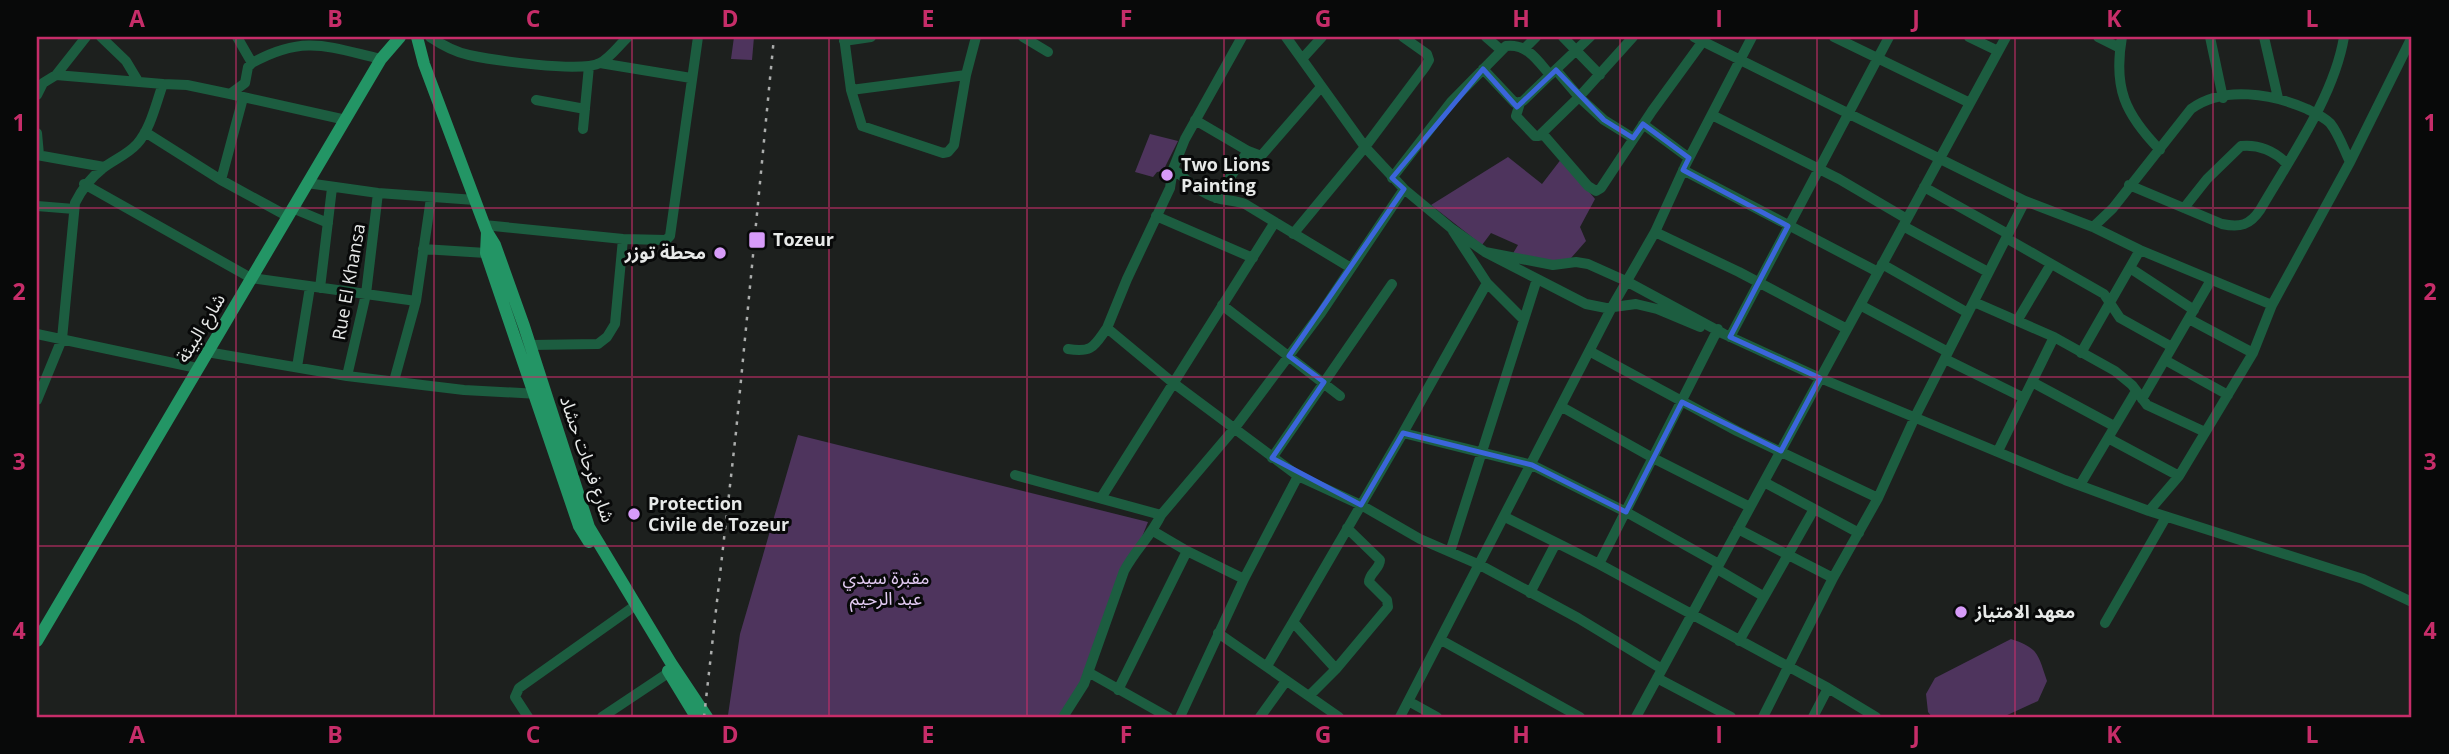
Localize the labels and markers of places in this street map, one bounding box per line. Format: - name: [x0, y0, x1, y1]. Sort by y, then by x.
- place label: Two Lions Painting: [1181, 152, 1270, 197]
- marker: Two Lions Painting: [1159, 167, 1175, 183]
- place label: Tozeur: [773, 227, 834, 251]
- marker: Tozeur: [747, 230, 767, 250]
- place label: محطة توزر: [624, 240, 706, 264]
- marker: محطة توزر: [712, 245, 728, 261]
- place label: Protection Civile de Tozeur: [648, 491, 789, 536]
- marker: Protection Civile de Tozeur: [626, 506, 642, 522]
- place label: معهد الامتياز: [1974, 599, 2075, 623]
- marker: معهد الامتياز: [1953, 604, 1969, 620]

